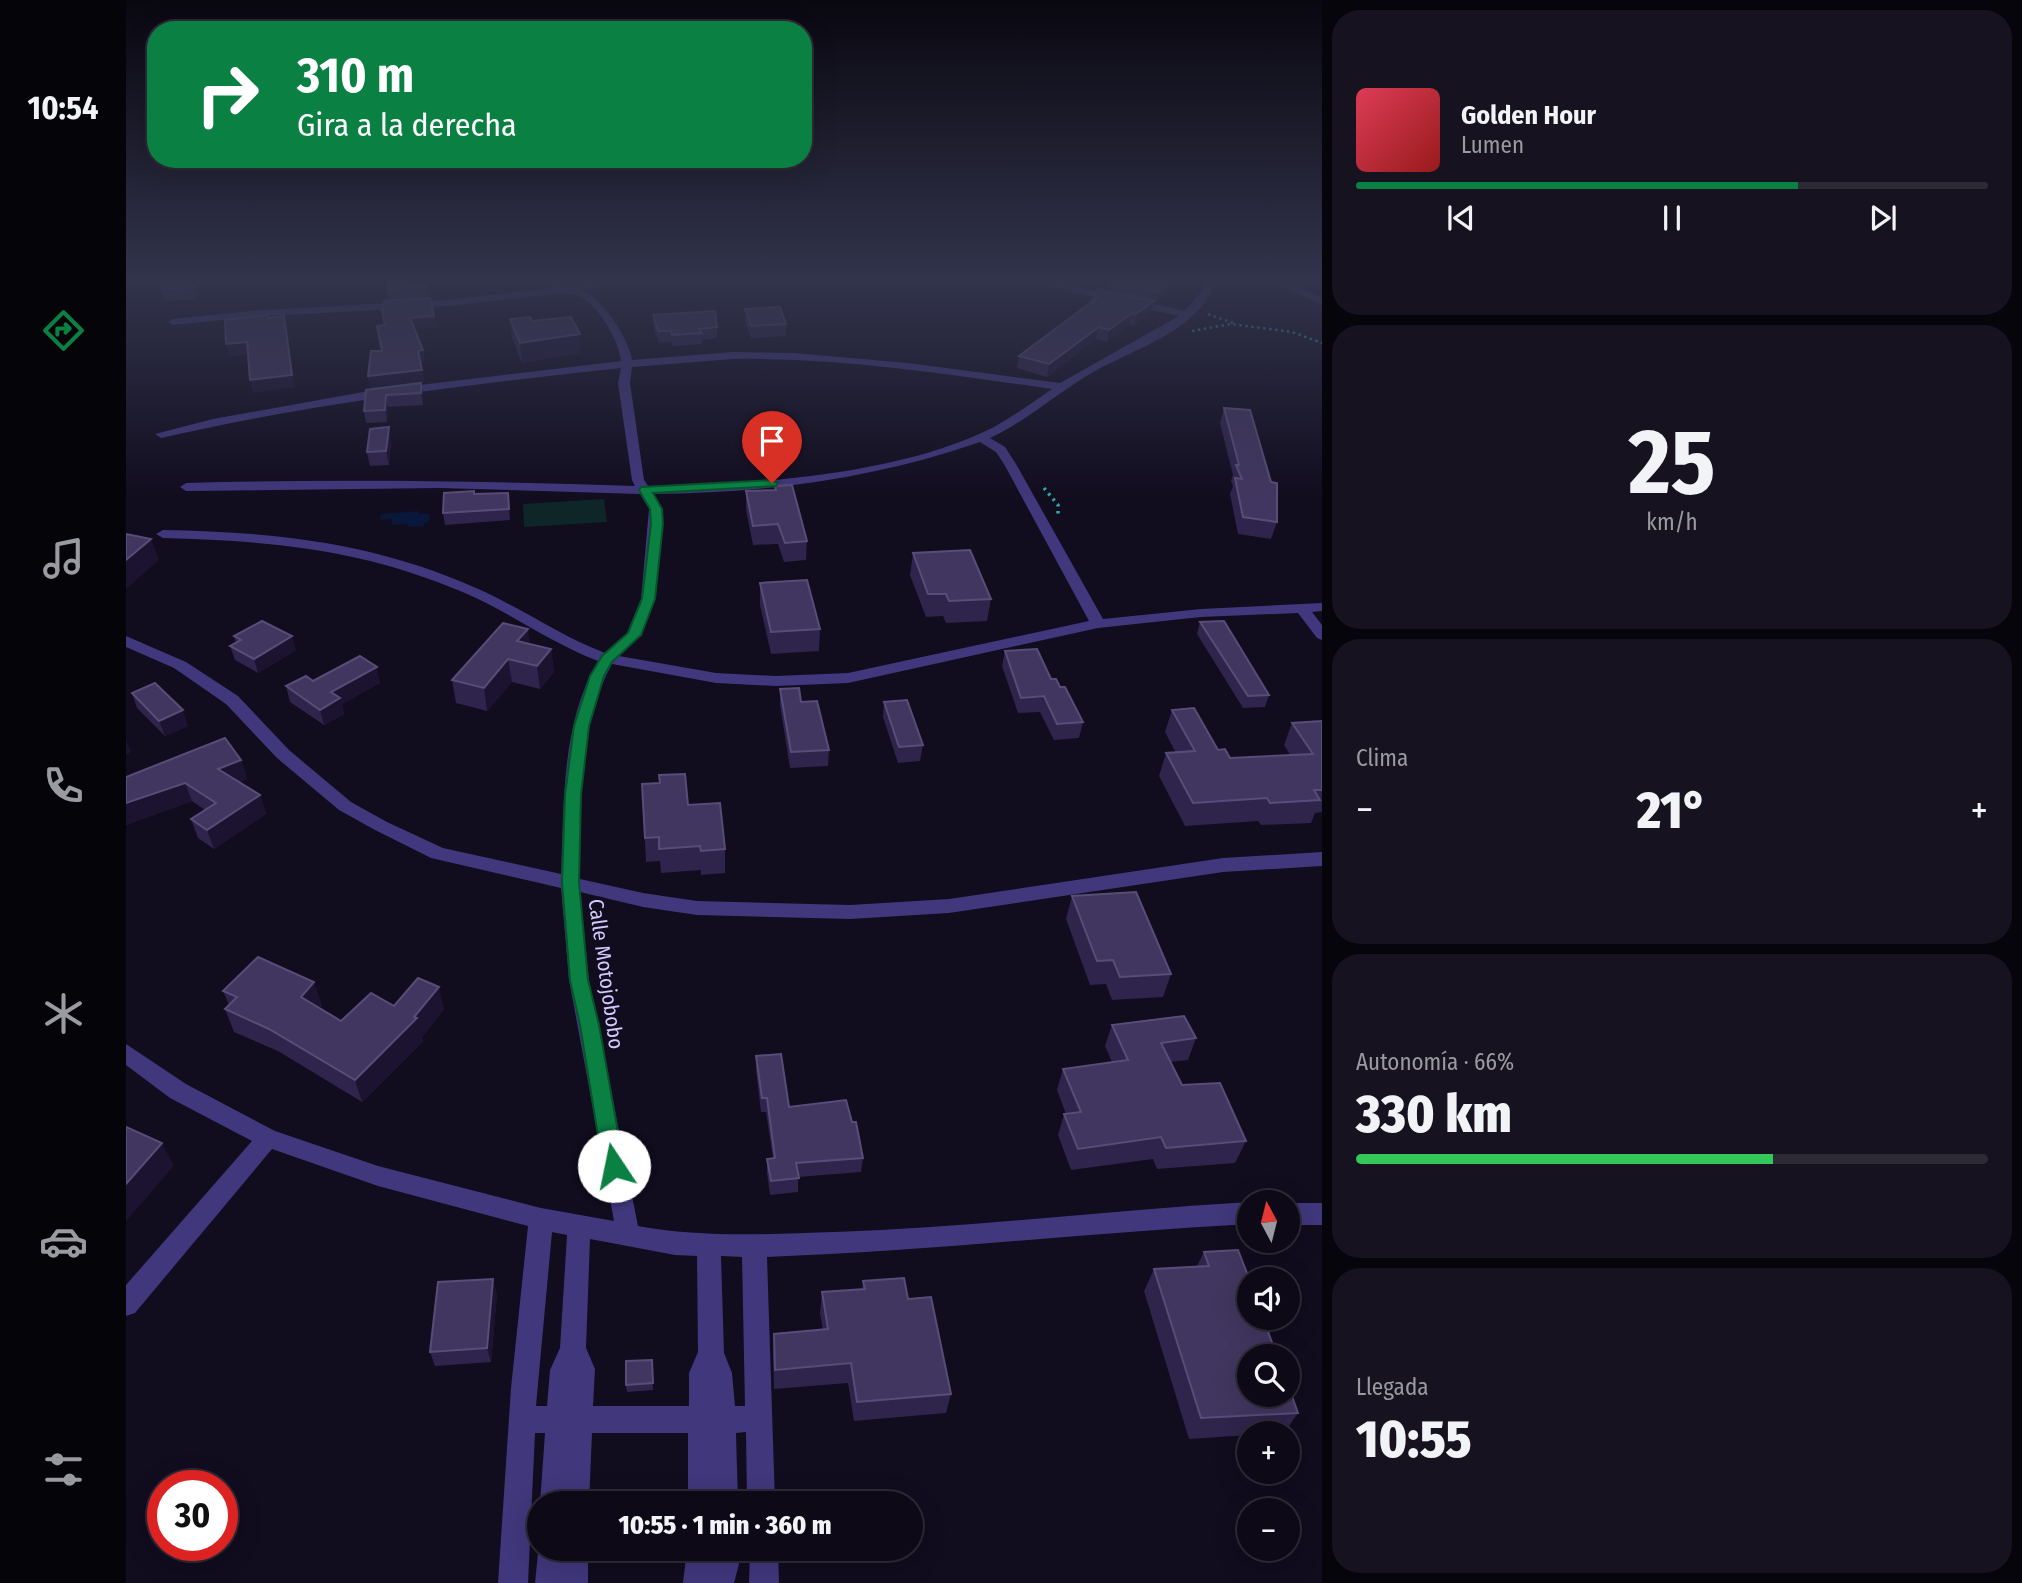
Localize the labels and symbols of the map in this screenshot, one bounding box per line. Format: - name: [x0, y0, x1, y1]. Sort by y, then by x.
- pin: [742, 411, 802, 483]
- street label: Calle Motojobobo: [583, 897, 629, 1051]
- position arrow: [577, 1129, 651, 1203]
- north arrow: [1237, 1190, 1300, 1253]
- speed limit sign: 30: [147, 1470, 238, 1561]

